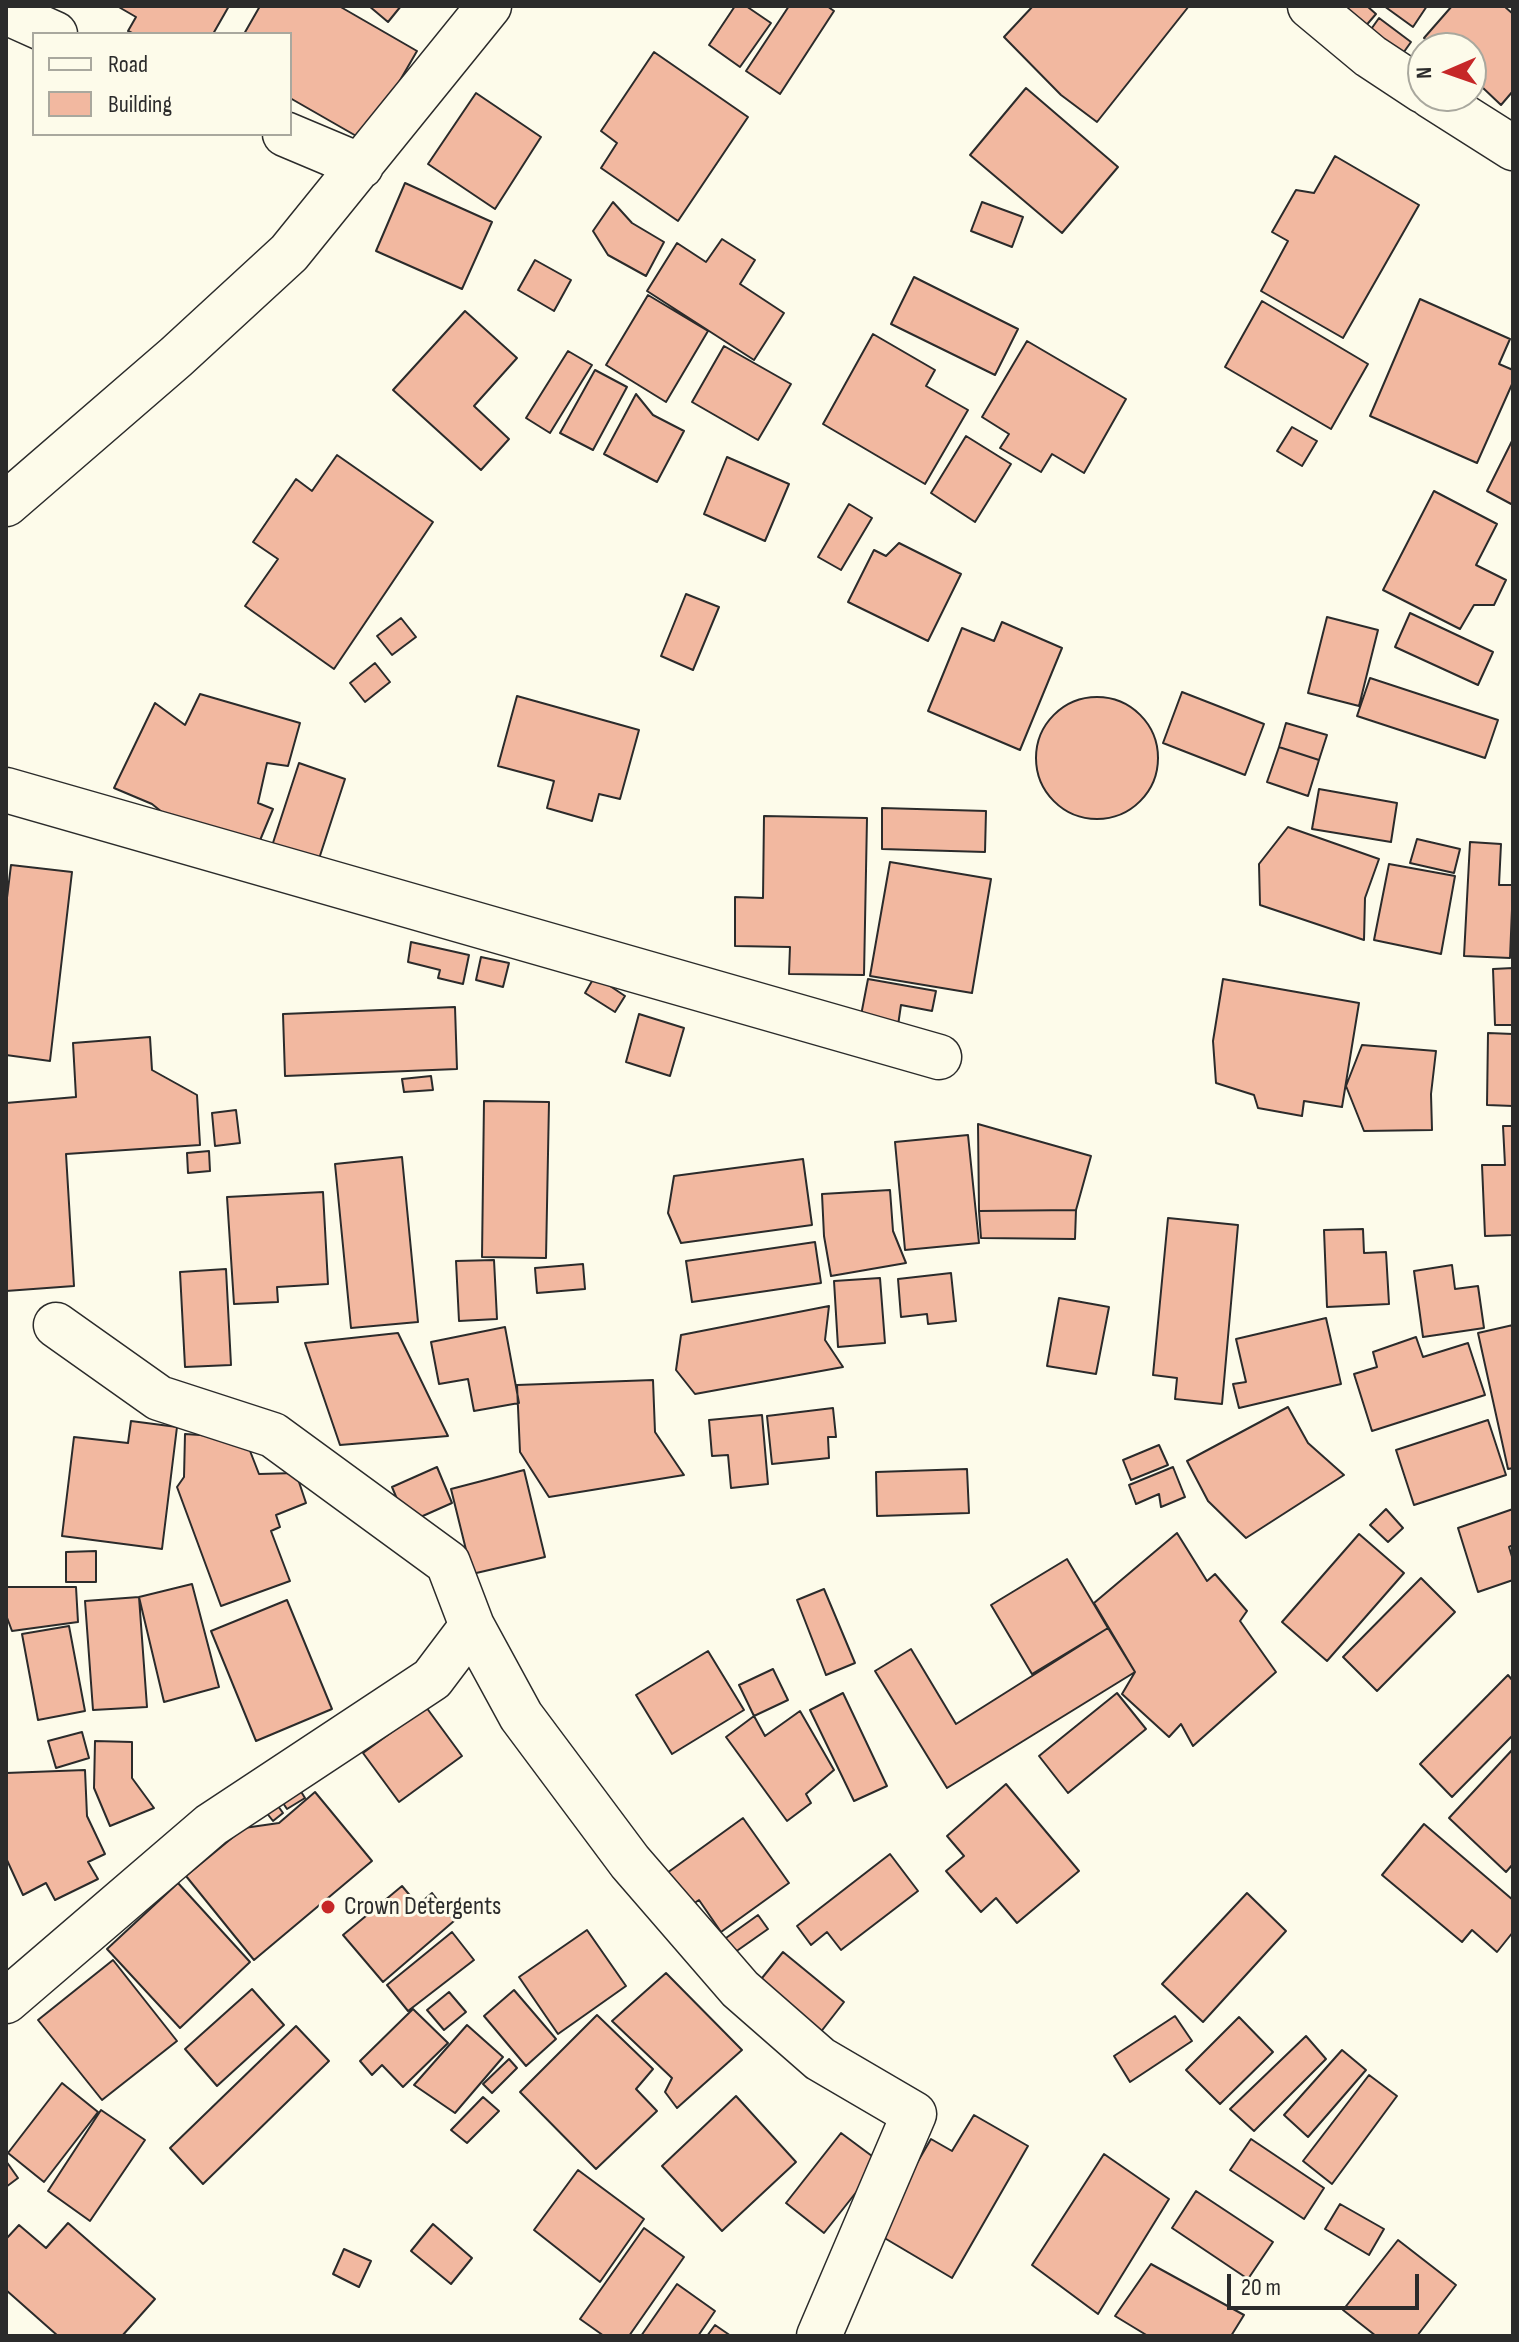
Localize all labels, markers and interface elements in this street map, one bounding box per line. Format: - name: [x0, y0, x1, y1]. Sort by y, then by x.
- legend: [32, 32, 292, 136]
- north arrow: [1407, 32, 1487, 112]
- text: Road: [108, 50, 148, 79]
- text: N: [1411, 66, 1438, 79]
- text: Building: [108, 90, 172, 119]
- place label: Crown Detergents: [344, 1891, 501, 1923]
- marker: Crown Detergents: [319, 1898, 337, 1916]
- scale bar: [1231, 2258, 1423, 2308]
- text: 20 m: [1241, 2273, 1281, 2302]

